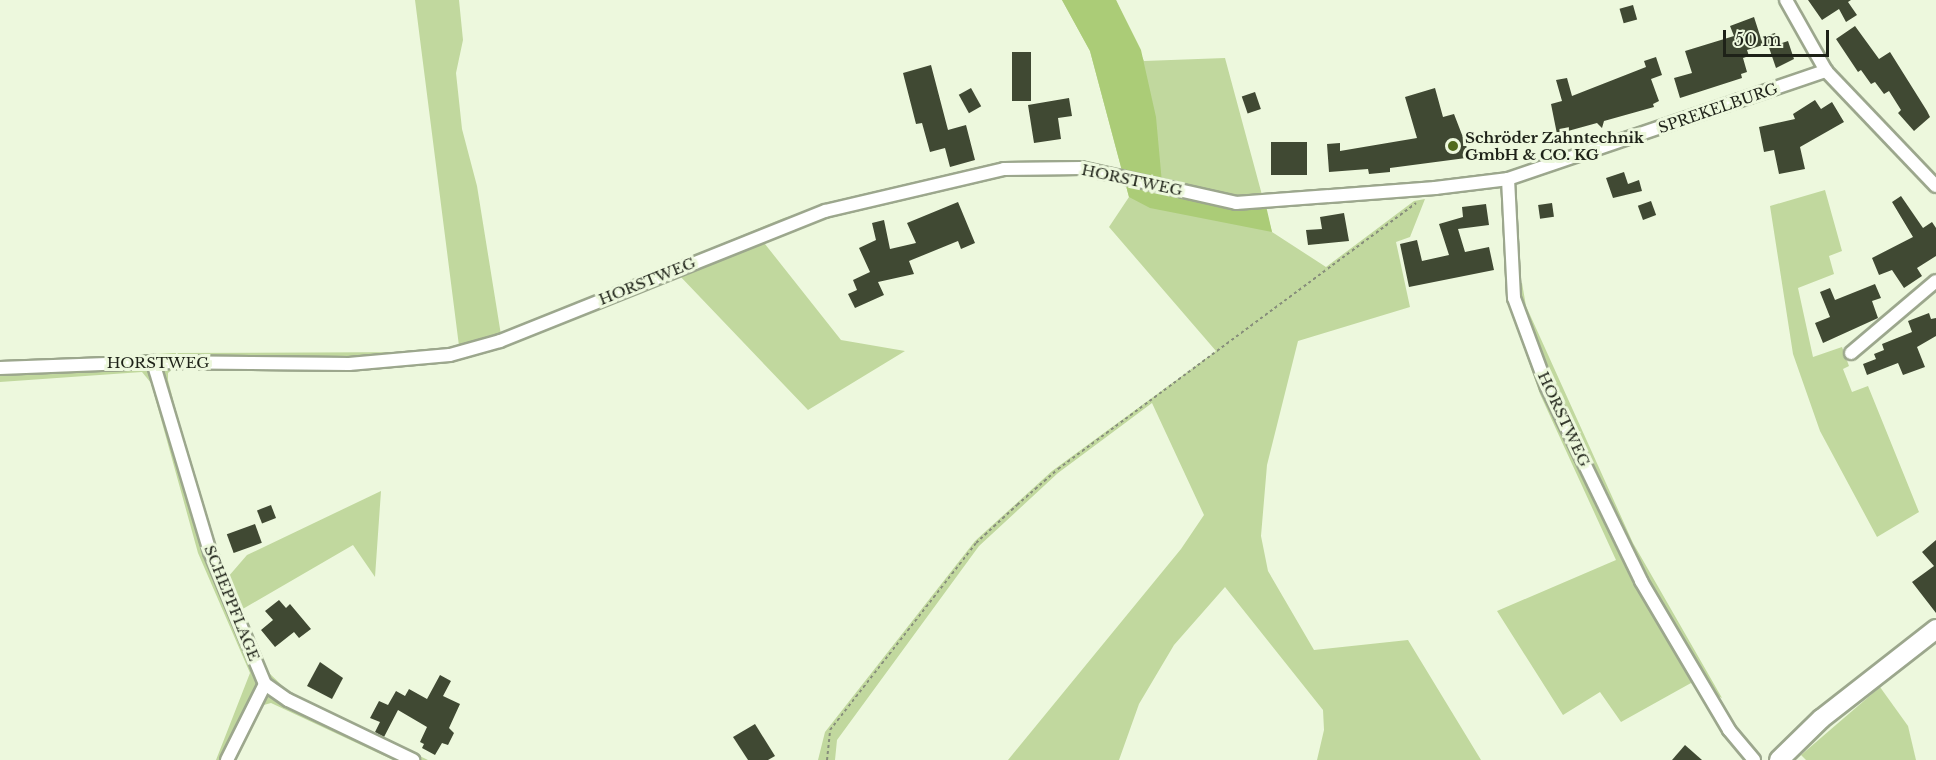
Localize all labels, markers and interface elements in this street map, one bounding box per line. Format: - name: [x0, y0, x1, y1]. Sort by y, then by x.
- scale bar: [1726, 18, 1832, 56]
- text: 50 m: [1734, 29, 1782, 51]
- street label: SPREKELBURG: [1656, 79, 1780, 137]
- place label: Schröder Zahntechnik GmbH & CO. KG: [1465, 128, 1644, 163]
- marker: Schröder Zahntechnik GmbH & CO. KG: [1446, 139, 1460, 153]
- street label: HORSTWEG: [1080, 161, 1184, 199]
- street label: HORSTWEG: [596, 253, 698, 309]
- street label: HORSTWEG: [107, 354, 209, 372]
- street label: HORSTWEG: [1534, 369, 1594, 469]
- street label: SCHEPPFLAGE: [201, 542, 263, 664]

